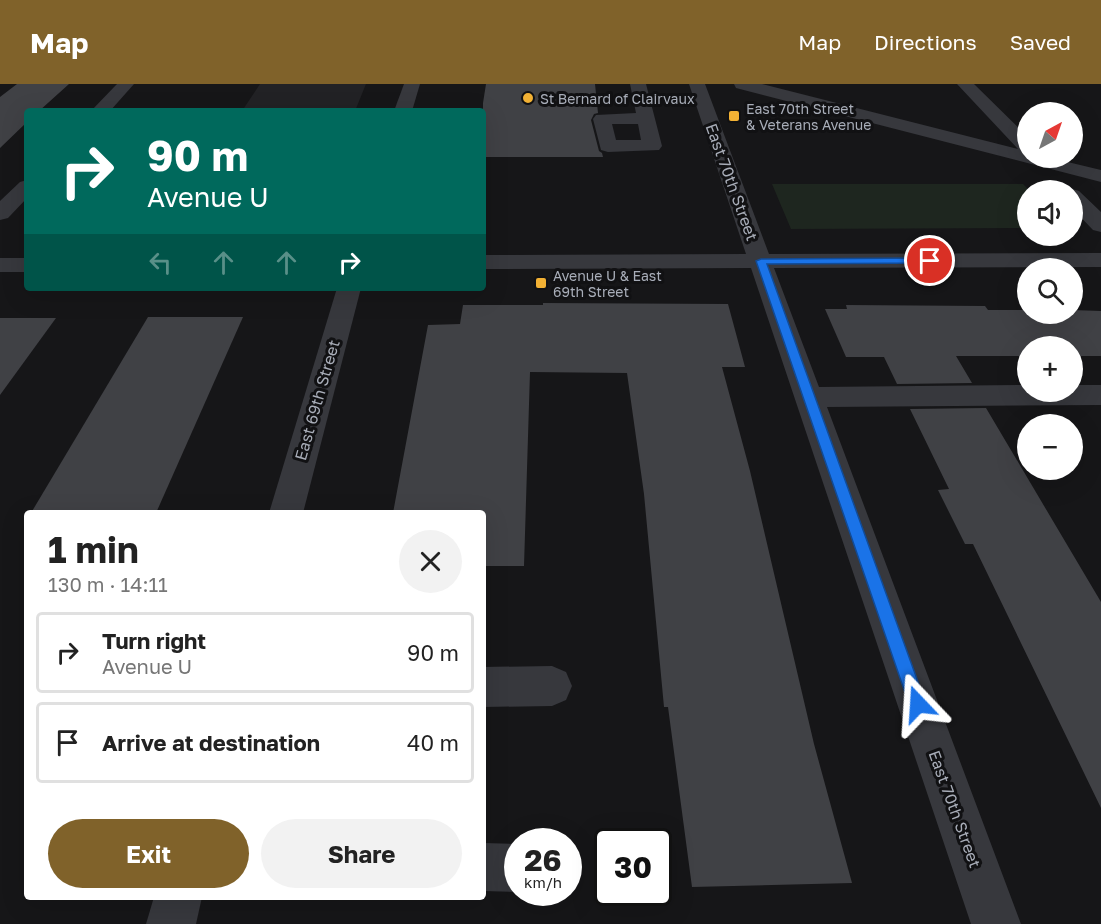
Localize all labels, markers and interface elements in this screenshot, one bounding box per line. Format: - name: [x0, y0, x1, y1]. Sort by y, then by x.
- text: Map: [30, 26, 88, 59]
- text: Map: [798, 29, 841, 55]
- text: Directions: [874, 29, 977, 55]
- text: Saved: [1010, 29, 1071, 55]
- place label: St Bernard of Clairvaux: [540, 90, 695, 107]
- marker: St Bernard of Clairvaux: [521, 91, 535, 105]
- place label: East 70th Street & Veterans Avenue: [746, 100, 871, 133]
- north arrow: [1017, 102, 1083, 168]
- map controls: [1017, 102, 1083, 480]
- marker: East 70th Street & Veterans Avenue: [727, 109, 741, 123]
- street label: East 70th Street: [701, 121, 763, 243]
- text: 90 m: [147, 130, 248, 180]
- icon: right: [48, 132, 126, 210]
- button: sound: [1017, 180, 1083, 246]
- text: Avenue U: [147, 181, 269, 213]
- pin: [904, 235, 955, 286]
- icon: arrive: [913, 244, 946, 277]
- icon: left: [144, 246, 177, 279]
- icon: ahead: [207, 246, 240, 279]
- icon: ahead: [270, 246, 303, 279]
- icon: right: [333, 246, 366, 279]
- button: search: [1017, 258, 1083, 324]
- place label: Avenue U & East 69th Street: [553, 267, 662, 300]
- marker: Avenue U & East 69th Street: [534, 276, 548, 290]
- button: +: [1017, 336, 1083, 402]
- street label: East 69th Street: [290, 337, 344, 463]
- button: −: [1017, 414, 1083, 480]
- text: 1 min: [48, 528, 139, 571]
- button: close: [399, 530, 462, 593]
- text: 130 m · 14:11: [48, 572, 168, 596]
- text: Turn right: [102, 627, 206, 654]
- icon: right: [51, 636, 84, 669]
- text: 90 m: [407, 639, 459, 666]
- text: Avenue U: [102, 654, 192, 678]
- position arrow: [886, 672, 950, 736]
- icon: arrive: [51, 726, 84, 759]
- text: Arrive at destination: [102, 729, 320, 756]
- text: 40 m: [407, 729, 459, 756]
- street label: East 70th Street: [924, 748, 986, 870]
- button: Exit: [48, 819, 249, 888]
- button: Share: [261, 819, 462, 888]
- speed limit sign: 30: [594, 828, 672, 906]
- text: 26: [524, 842, 562, 878]
- text: km/h: [524, 873, 562, 891]

